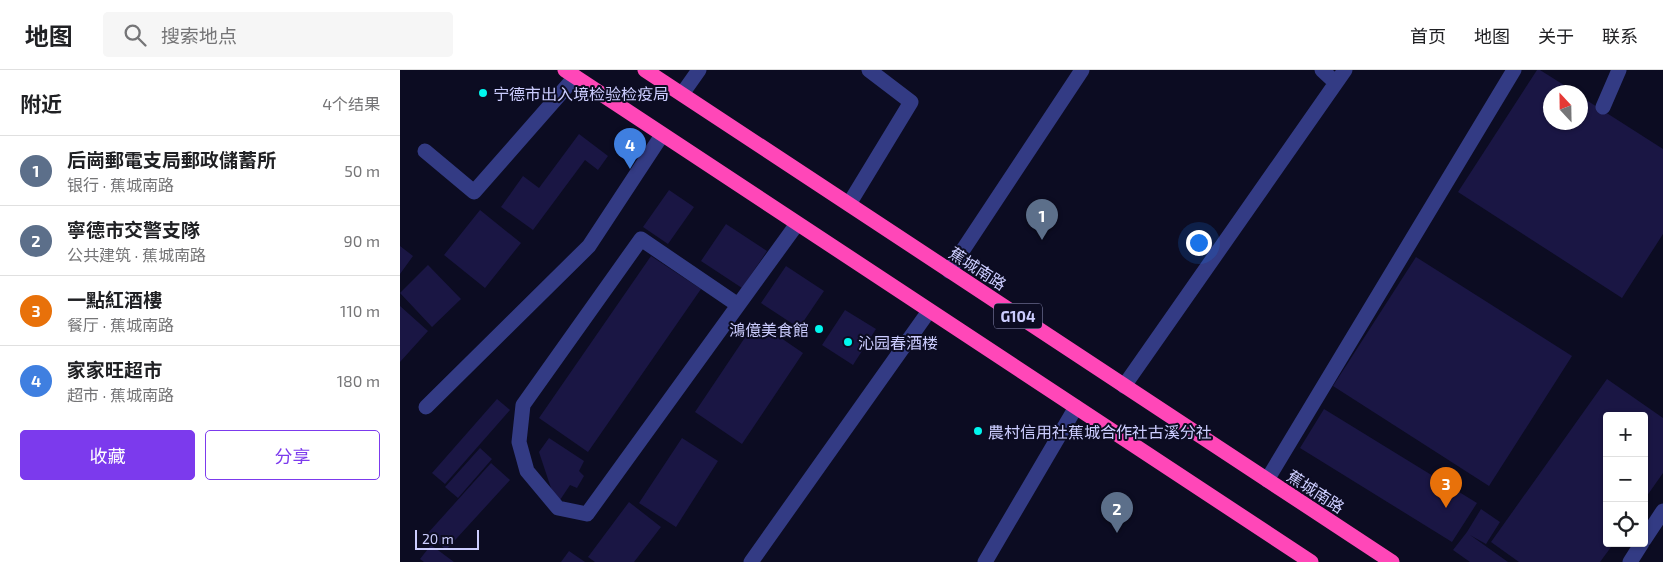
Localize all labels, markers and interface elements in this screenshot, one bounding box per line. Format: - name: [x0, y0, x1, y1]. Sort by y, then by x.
- search box: [103, 12, 453, 57]
- text: 地图: [25, 21, 73, 50]
- icon: search: [121, 21, 149, 49]
- text: 搜索地点: [161, 24, 237, 47]
- text: 首页: [1410, 25, 1446, 47]
- text: 地图: [1474, 25, 1510, 47]
- text: 关于: [1538, 25, 1574, 47]
- text: 联系: [1602, 25, 1638, 47]
- place label: 宁德市出入境检验检疫局: [493, 84, 669, 103]
- north arrow: [1543, 85, 1588, 130]
- marker: 宁德市出入境检验检疫局: [477, 87, 489, 99]
- text: 附近: [20, 91, 62, 116]
- text: 4个结果: [322, 94, 380, 113]
- pin: 4: [614, 128, 646, 169]
- text: 后崗郵電支局郵政儲蓄所: [67, 148, 276, 171]
- text: 1: [33, 161, 39, 180]
- text: 50 m: [344, 161, 380, 180]
- text: 银行 · 蕉城南路: [67, 175, 174, 194]
- pin: 1: [1026, 199, 1058, 240]
- text: 寧德市交警支隊: [67, 218, 200, 241]
- your location: [1186, 230, 1212, 256]
- text: 2: [31, 231, 41, 250]
- text: 90 m: [344, 231, 380, 250]
- street label: 蕉城南路: [946, 243, 1010, 293]
- text: 公共建筑 · 蕉城南路: [67, 245, 206, 264]
- text: 一點紅酒樓: [67, 288, 162, 311]
- text: 3: [31, 301, 41, 320]
- text: 110 m: [340, 301, 380, 320]
- road number: G104: [994, 304, 1042, 328]
- text: 餐厅 · 蕉城南路: [67, 315, 174, 334]
- place label: 鴻億美食館: [729, 320, 809, 339]
- marker: 鴻億美食館: [813, 323, 825, 335]
- place label: 沁园春酒楼: [858, 333, 938, 352]
- marker: 沁园春酒楼: [842, 336, 854, 348]
- text: 家家旺超市: [67, 358, 162, 381]
- text: 4: [31, 371, 41, 390]
- text: 180 m: [337, 371, 380, 390]
- text: 超市 · 蕉城南路: [67, 385, 174, 404]
- map controls: [1603, 412, 1648, 547]
- button: +: [1603, 412, 1648, 457]
- place label: 農村信用社蕉城合作社古溪分社: [988, 422, 1212, 441]
- marker: 農村信用社蕉城合作社古溪分社: [972, 425, 984, 437]
- button: 收藏: [20, 430, 195, 480]
- button: 分享: [205, 430, 380, 480]
- button: −: [1603, 457, 1648, 502]
- street label: 蕉城南路: [1284, 466, 1348, 516]
- pin: 3: [1430, 467, 1462, 508]
- pin: 2: [1101, 492, 1133, 533]
- button: locate: [1603, 502, 1648, 547]
- scale bar: [415, 527, 479, 550]
- text: 20 m: [422, 530, 454, 547]

